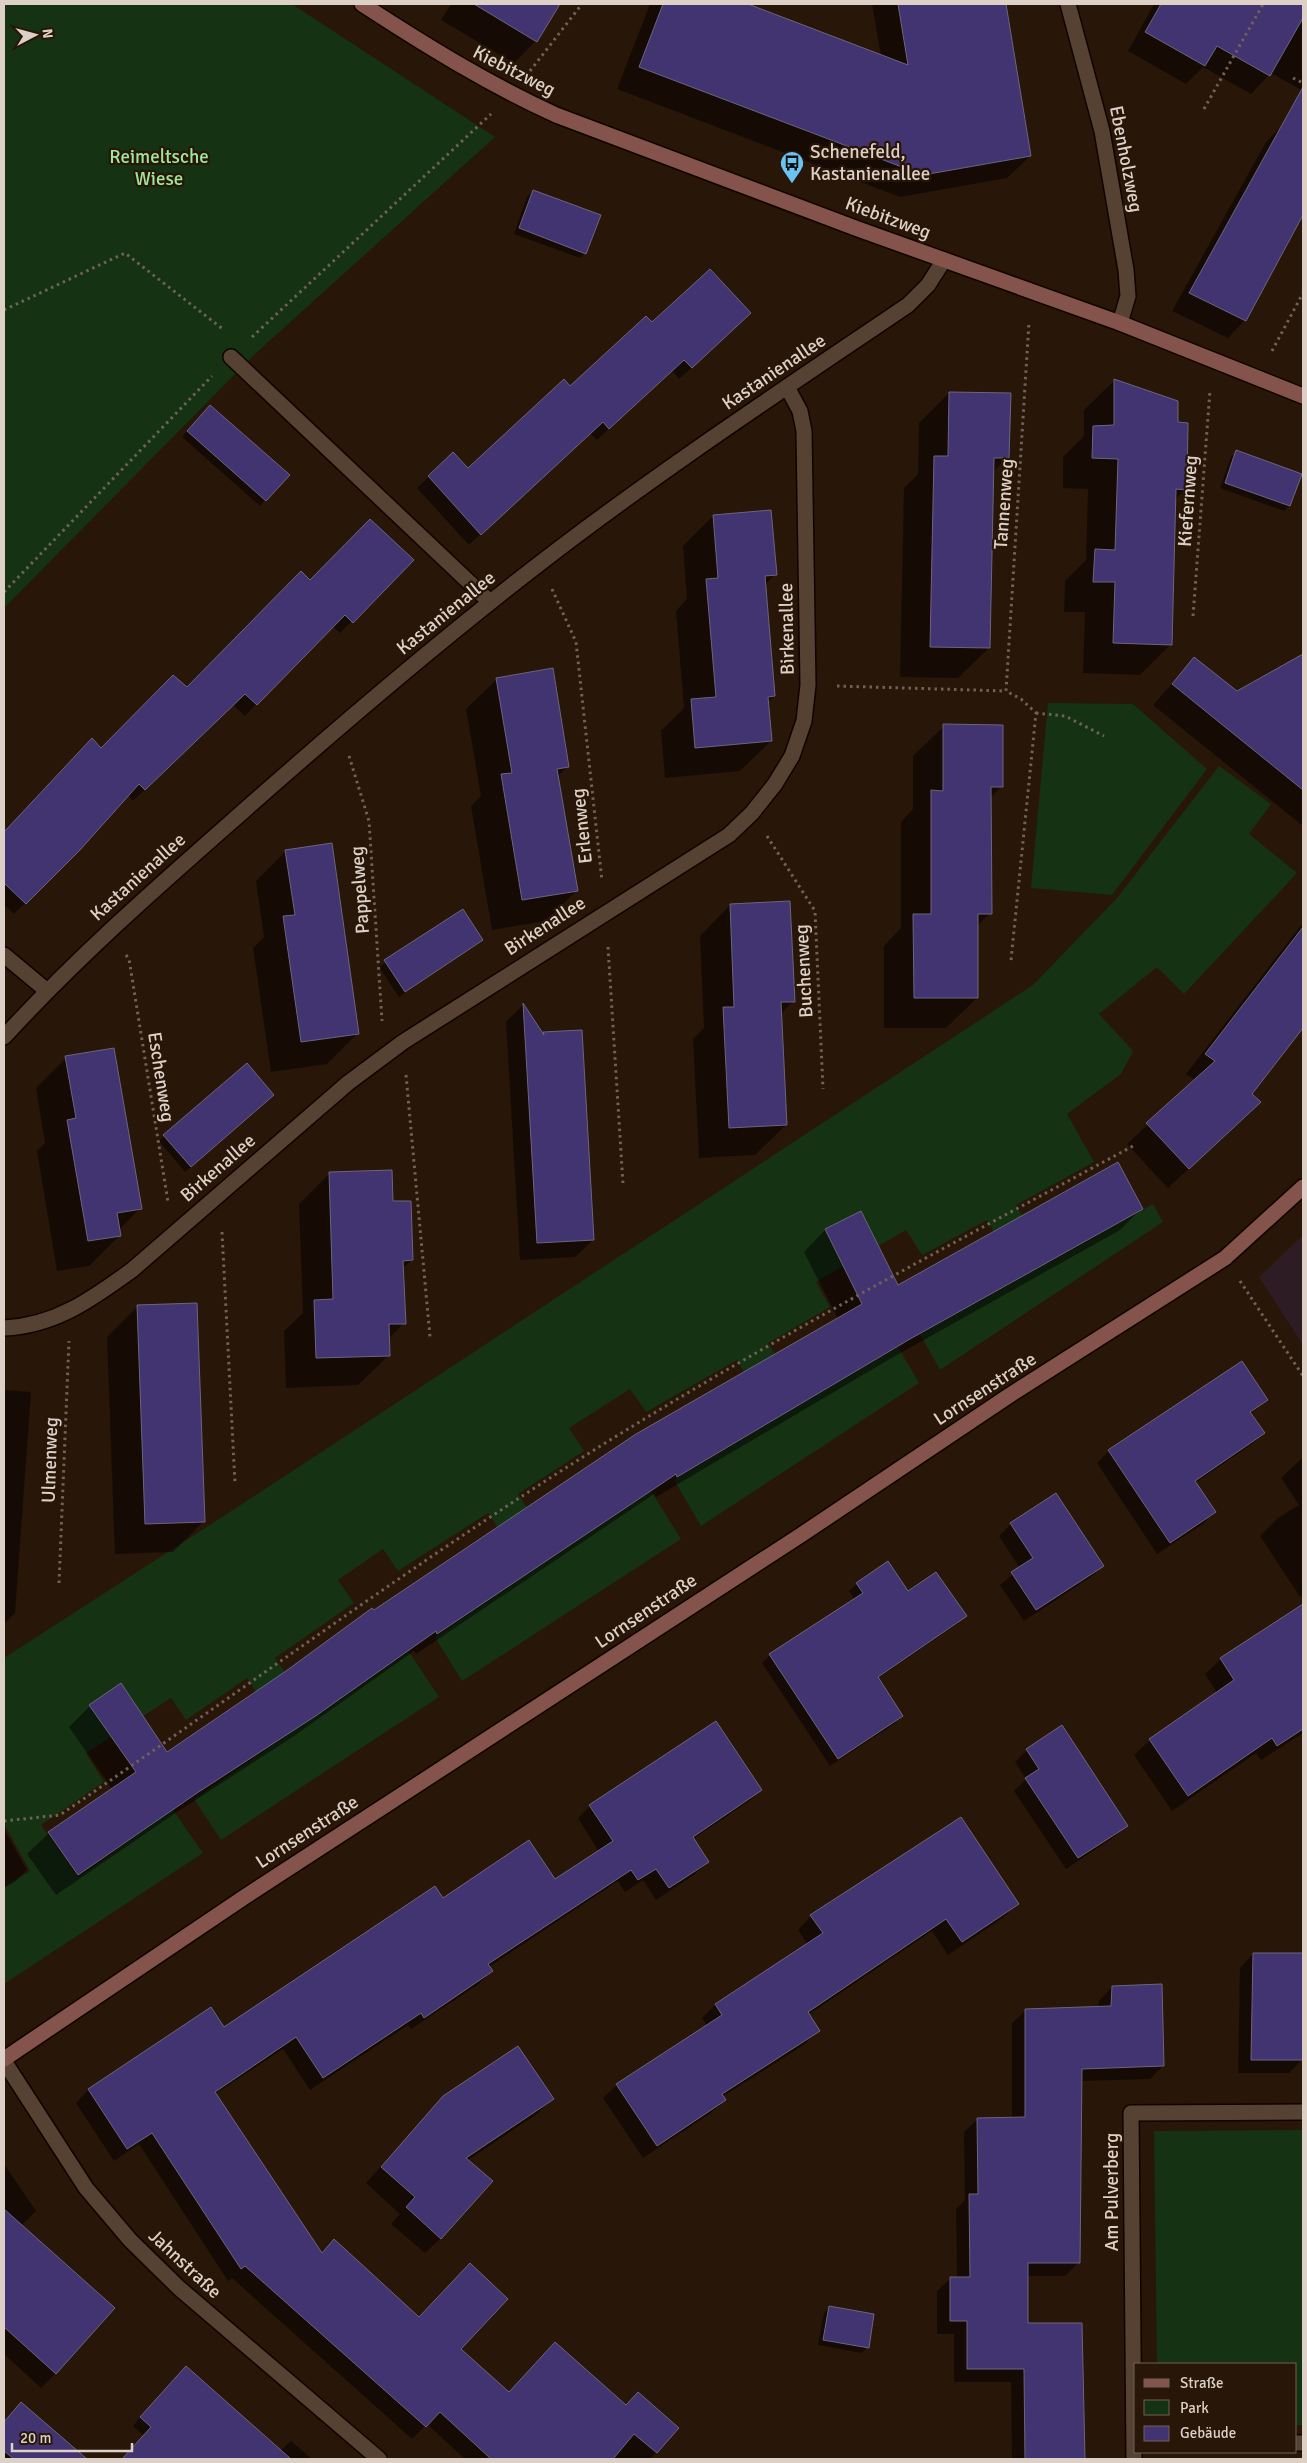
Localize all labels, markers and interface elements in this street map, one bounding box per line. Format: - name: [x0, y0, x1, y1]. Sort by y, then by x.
- north arrow: [10, 10, 60, 60]
- text: N: [38, 28, 56, 39]
- street label: Kiebitzweg: [469, 40, 559, 102]
- street label: Ebenholzweg: [1104, 104, 1148, 214]
- place label: Schenefeld, Kastanienallee: [810, 140, 930, 186]
- park label: Reimeltsche Wiese: [109, 145, 209, 191]
- bus stop icon: Schenefeld, Kastanienallee: [779, 150, 805, 184]
- street label: Kiebitzweg: [842, 191, 934, 245]
- street label: Kastanienallee: [717, 328, 831, 416]
- street label: Kiefernweg: [1173, 454, 1203, 548]
- street label: Tannenweg: [989, 458, 1019, 550]
- street label: Kastanienallee: [392, 566, 500, 660]
- street label: Birkenallee: [774, 583, 800, 675]
- street label: Erlenweg: [566, 787, 598, 865]
- street label: Kastanienallee: [85, 828, 191, 926]
- street label: Pappelweg: [345, 845, 375, 935]
- street label: Birkenallee: [500, 891, 590, 961]
- street label: Buchenweg: [790, 924, 818, 1018]
- street label: Eschenweg: [142, 1030, 180, 1124]
- street label: Birkenallee: [175, 1129, 261, 1207]
- street label: Lornsenstraße: [929, 1347, 1041, 1431]
- street label: Ulmenweg: [37, 1417, 63, 1503]
- street label: Lornsenstraße: [590, 1568, 702, 1654]
- street label: Lornsenstraße: [251, 1790, 363, 1874]
- street label: Am Pulverberg: [1100, 2133, 1124, 2251]
- street label: Jahnstraße: [143, 2224, 227, 2304]
- legend: [1134, 2363, 1297, 2453]
- text: Straße: [1180, 2374, 1224, 2392]
- text: Park: [1180, 2399, 1209, 2417]
- scale bar: [12, 2420, 132, 2452]
- text: Gebäude: [1180, 2424, 1236, 2442]
- text: 20 m: [20, 2429, 51, 2447]

